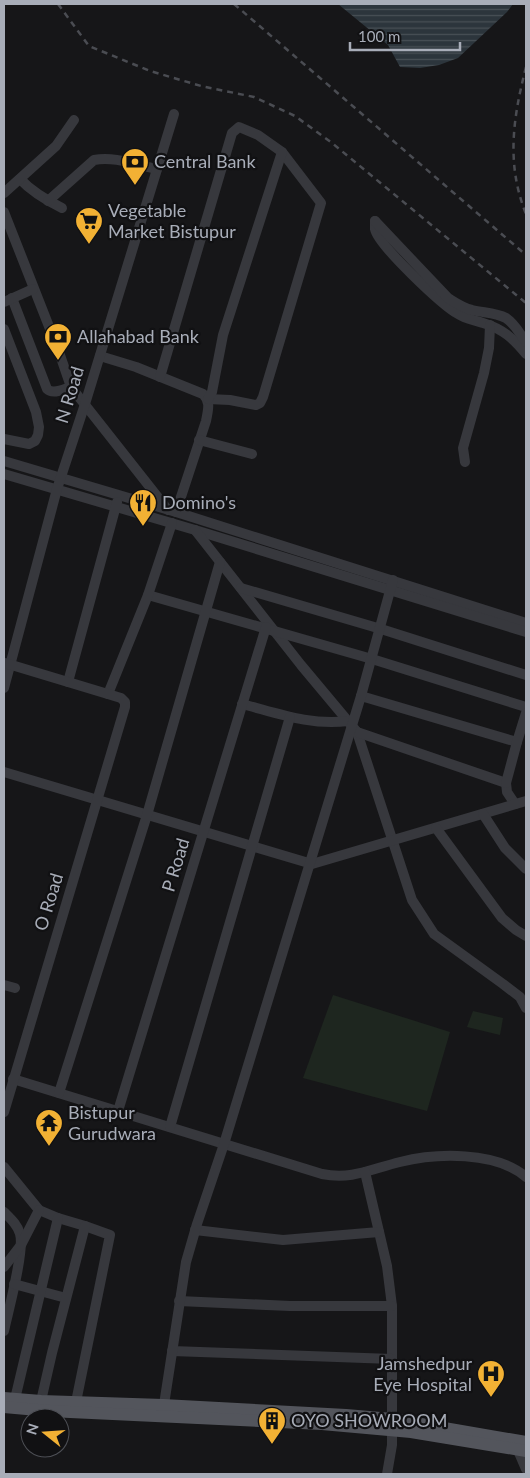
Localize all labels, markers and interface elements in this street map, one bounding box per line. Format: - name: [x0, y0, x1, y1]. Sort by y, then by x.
- scale bar: [350, 20, 460, 52]
- text: 100 m: [358, 27, 400, 45]
- bank icon: Central Bank: [120, 147, 150, 186]
- place label: Central Bank: [154, 150, 256, 172]
- place label: Vegetable Market Bistupur: [108, 199, 236, 242]
- supermarket icon: Vegetable Market Bistupur: [74, 206, 104, 245]
- bank icon: Allahabad Bank: [43, 322, 73, 361]
- place label: Allahabad Bank: [77, 325, 200, 347]
- street label: N Road: [50, 364, 88, 426]
- restaurant icon: Domino's: [128, 488, 158, 527]
- place label: Domino's: [162, 491, 236, 513]
- street label: P Road: [157, 835, 194, 894]
- street label: O Road: [29, 870, 67, 933]
- place label: Bistupur Gurudwara: [68, 1101, 156, 1144]
- temple icon: Bistupur Gurudwara: [34, 1108, 64, 1147]
- place label: Jamshedpur Eye Hospital: [373, 1352, 472, 1395]
- hospital icon: Jamshedpur Eye Hospital: [476, 1359, 506, 1398]
- building icon: OYO SHOWROOM: [257, 1406, 287, 1445]
- north arrow: [20, 1408, 70, 1458]
- place label: OYO SHOWROOM: [291, 1409, 447, 1431]
- text: N: [22, 1421, 42, 1437]

